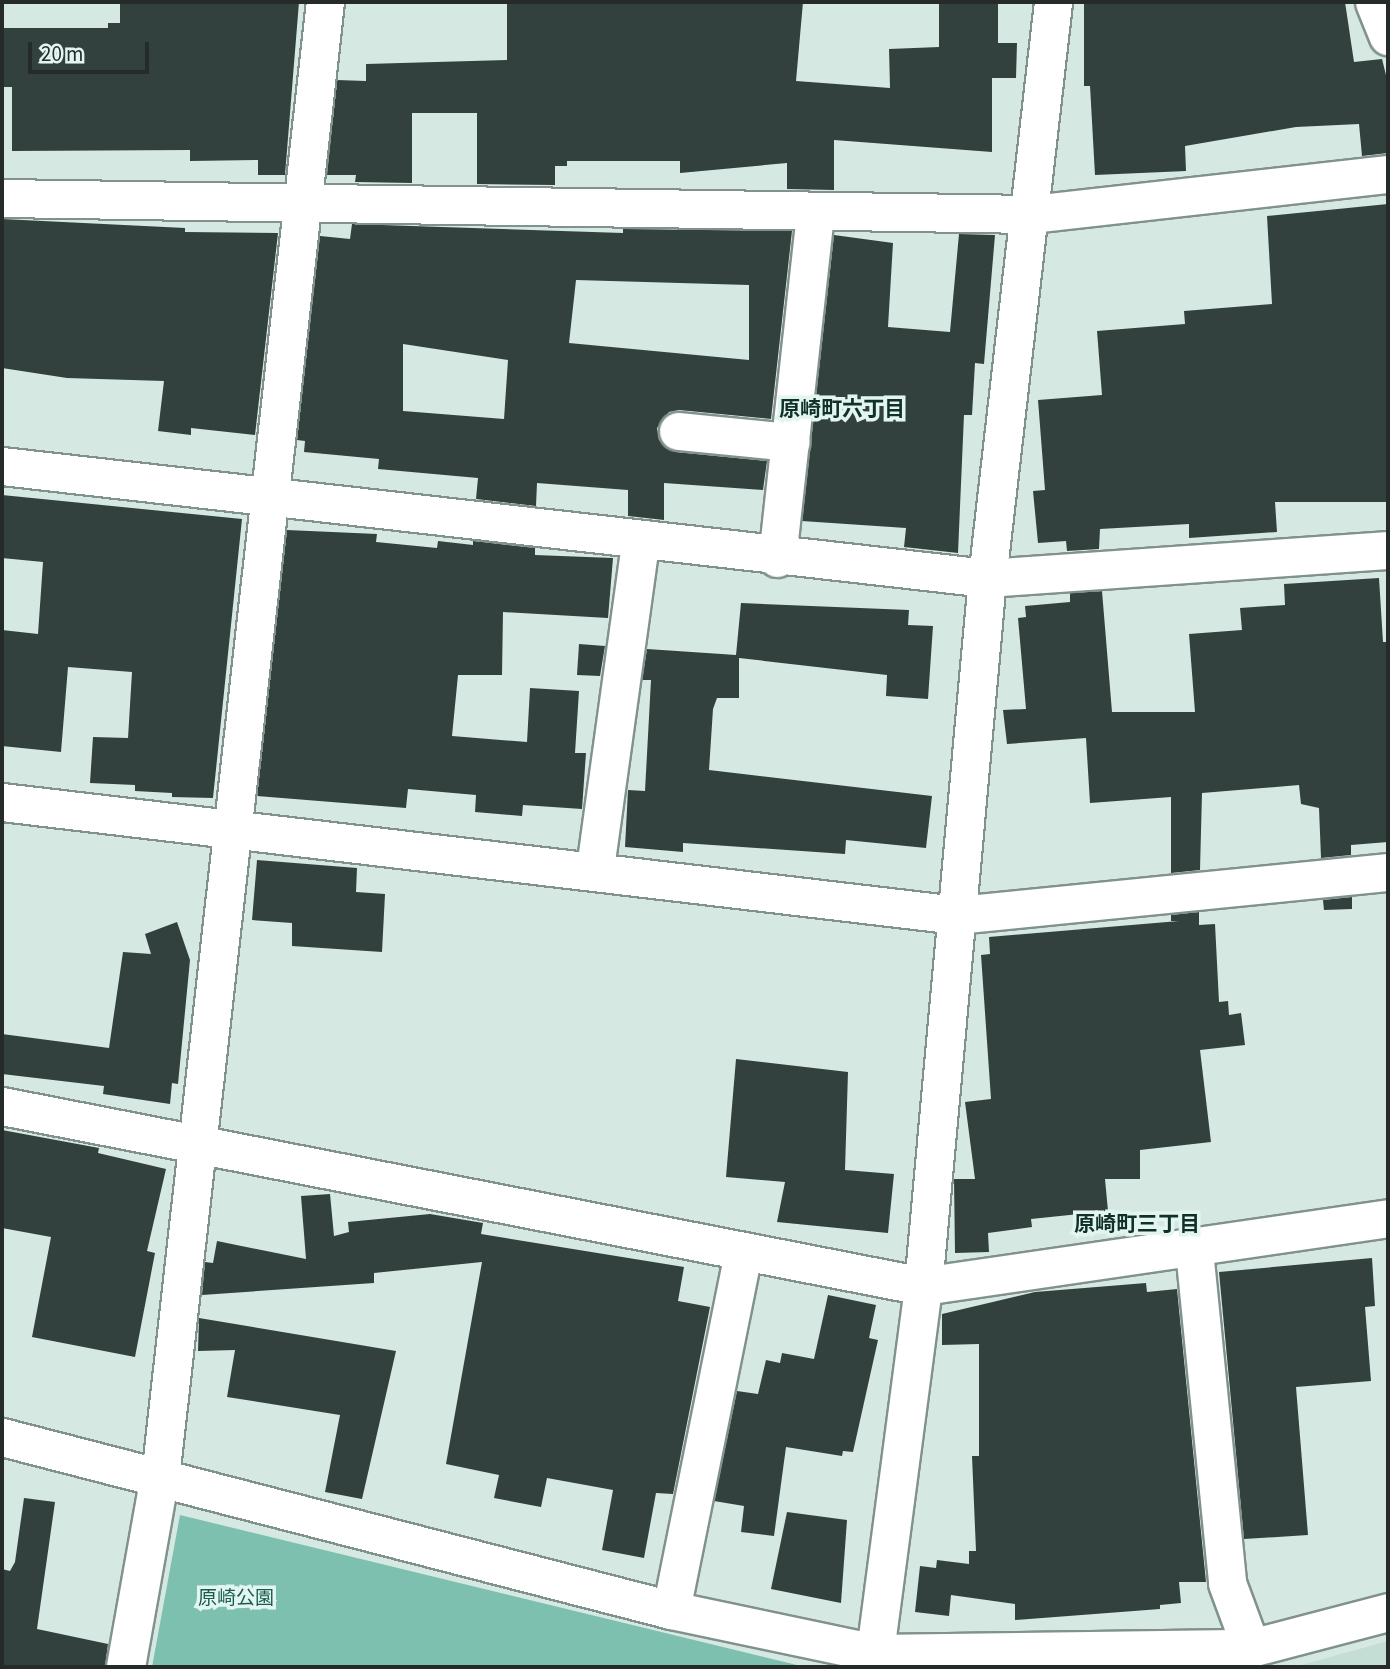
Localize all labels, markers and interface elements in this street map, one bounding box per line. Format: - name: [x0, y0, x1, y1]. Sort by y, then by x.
- scale bar: [32, 28, 152, 72]
- text: 20 m: [41, 39, 83, 69]
- district label: 原崎町六丁目: [779, 396, 905, 422]
- district label: 原崎町三丁目: [1074, 1211, 1200, 1237]
- park label: 原崎公園: [198, 1588, 274, 1610]

